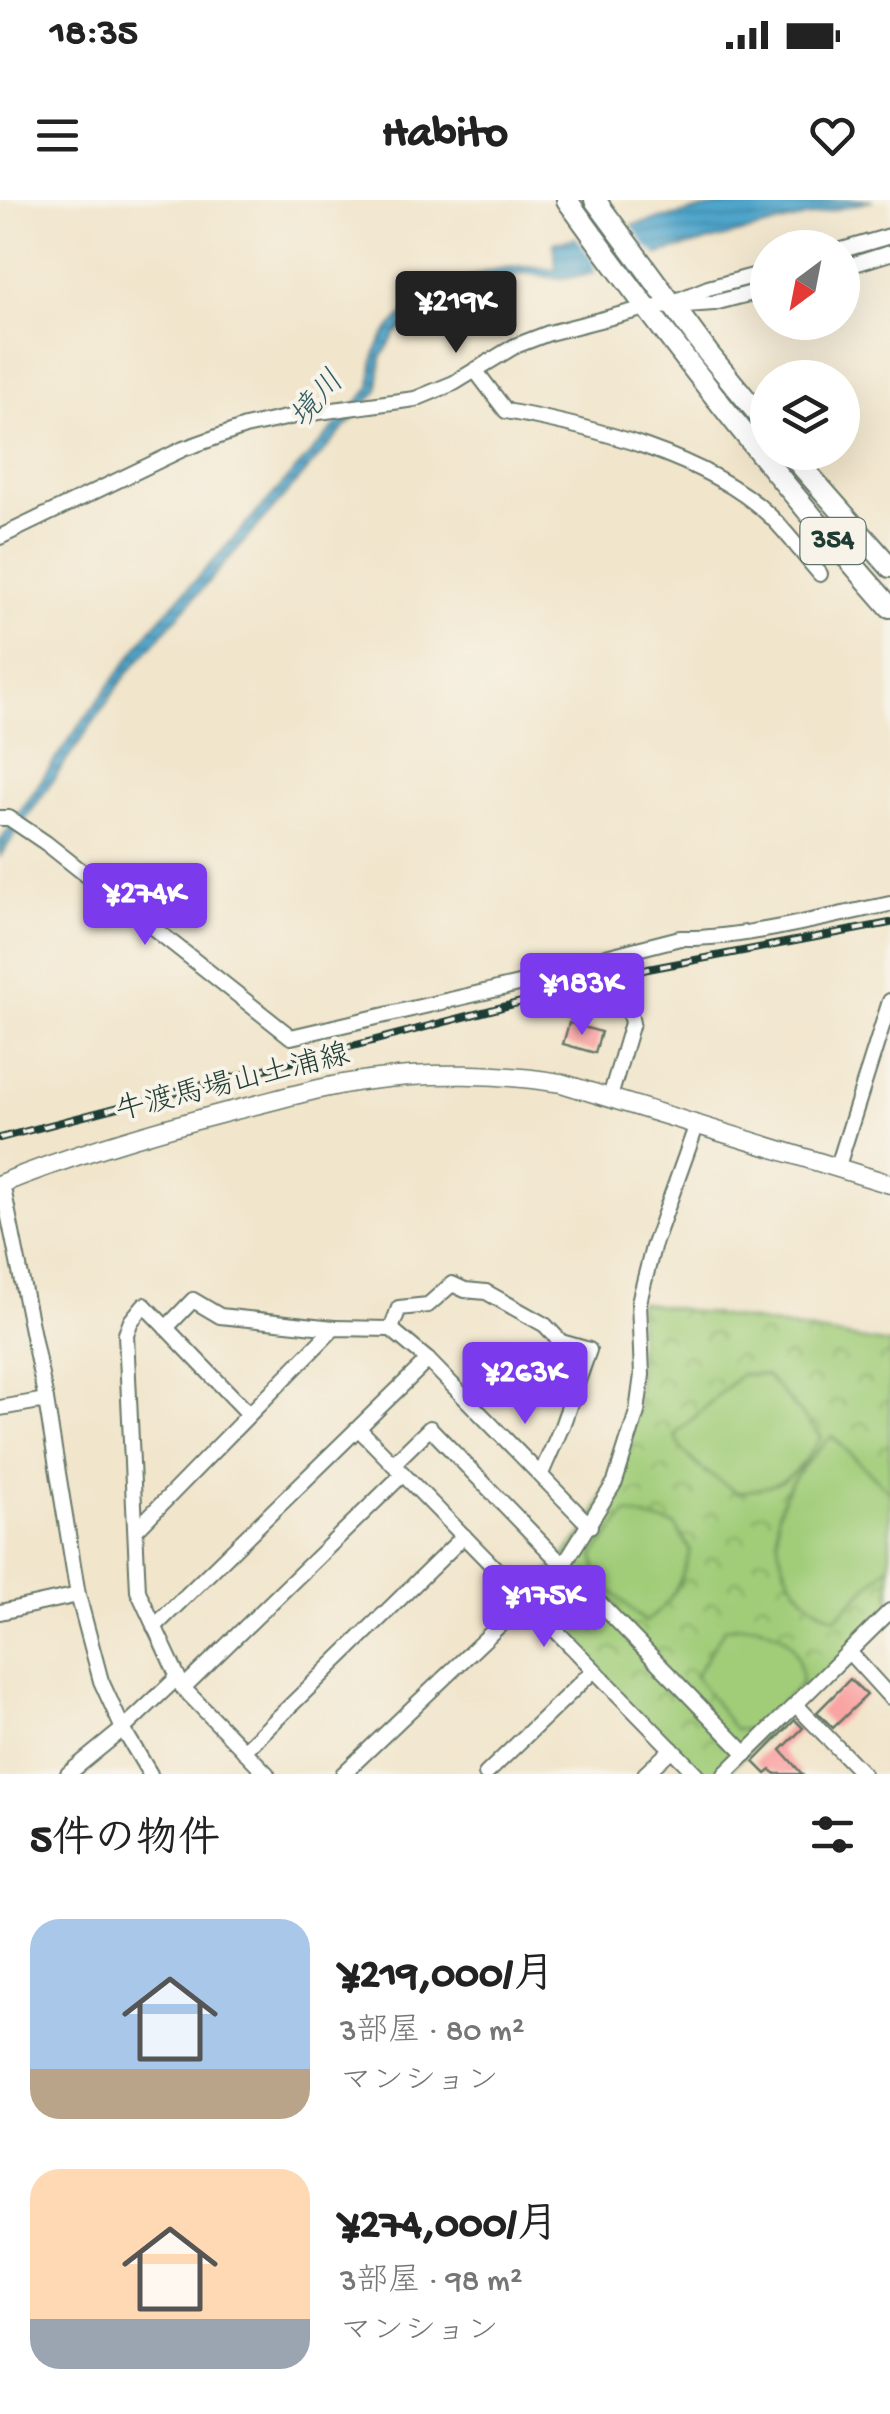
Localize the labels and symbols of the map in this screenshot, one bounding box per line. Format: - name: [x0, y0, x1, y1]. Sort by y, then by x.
- north arrow: [750, 230, 860, 340]
- pin: ¥219K: [386, 271, 526, 356]
- water label: 境川: [283, 364, 354, 438]
- road number: 354: [800, 518, 866, 564]
- pin: ¥274K: [75, 863, 215, 948]
- pin: ¥183K: [512, 953, 652, 1038]
- street label: 牛渡馬場山土浦線: [112, 1037, 354, 1131]
- pin: ¥263K: [455, 1342, 595, 1427]
- pin: ¥175K: [474, 1565, 614, 1650]

